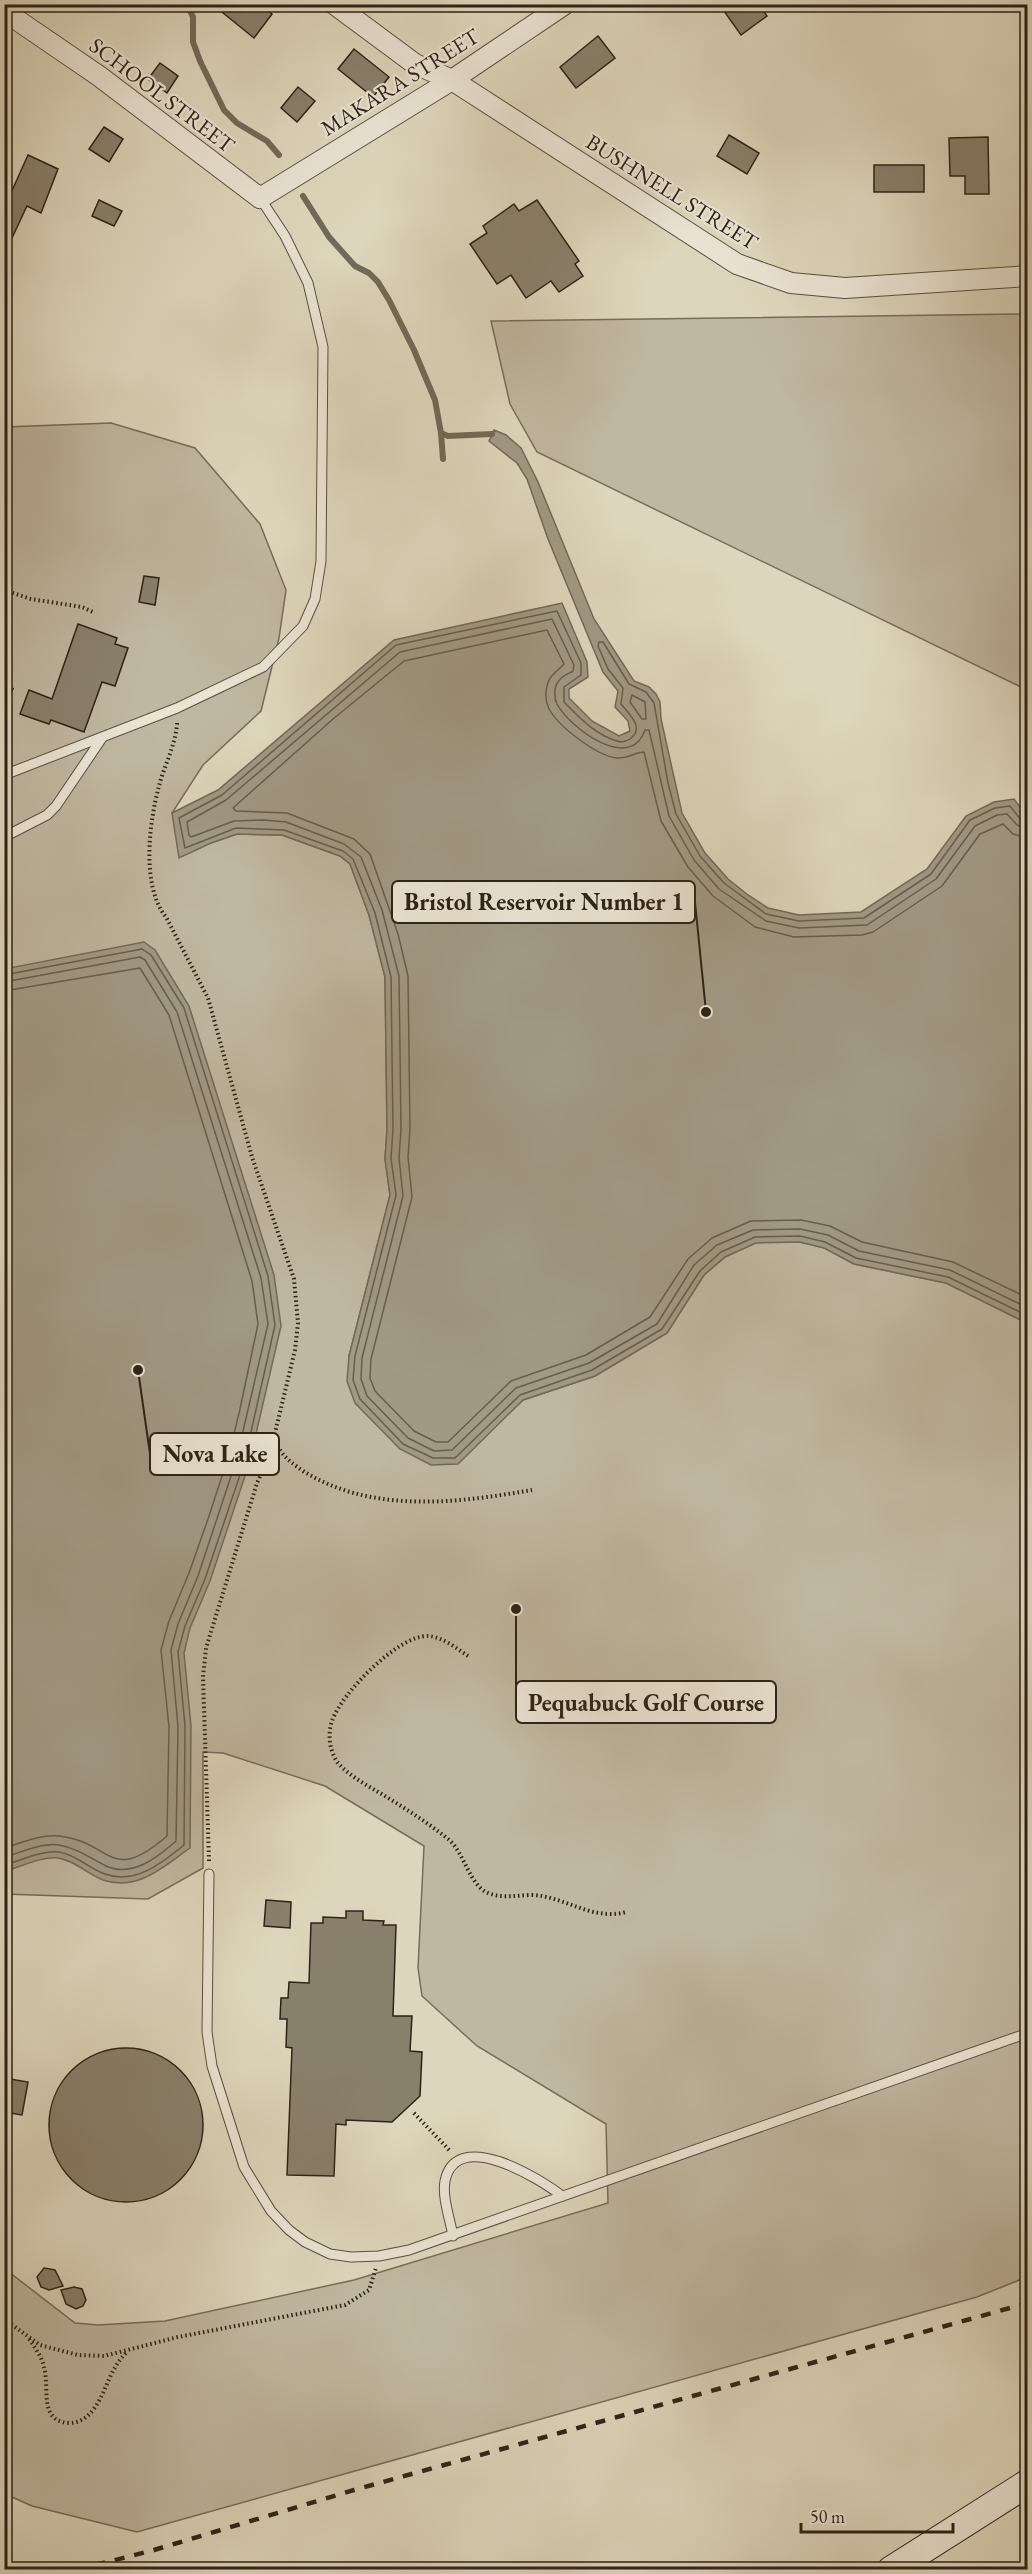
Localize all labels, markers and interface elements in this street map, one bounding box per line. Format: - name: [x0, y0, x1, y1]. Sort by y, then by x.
- street label: MAKARA STREET: [315, 21, 485, 142]
- street label: SCHOOL STREET: [84, 31, 241, 159]
- street label: BUSHNELL STREET: [581, 127, 764, 257]
- callout: Bristol Reservoir Number 1: [392, 881, 695, 923]
- text: Bristol Reservoir Number 1: [404, 886, 684, 917]
- callout: Nova Lake: [150, 1433, 279, 1475]
- text: Nova Lake: [163, 1438, 267, 1469]
- callout: Pequabuck Golf Course: [516, 1681, 776, 1723]
- text: Pequabuck Golf Course: [528, 1687, 764, 1719]
- scale bar: [801, 2496, 952, 2534]
- text: 50 m: [810, 2505, 845, 2528]

